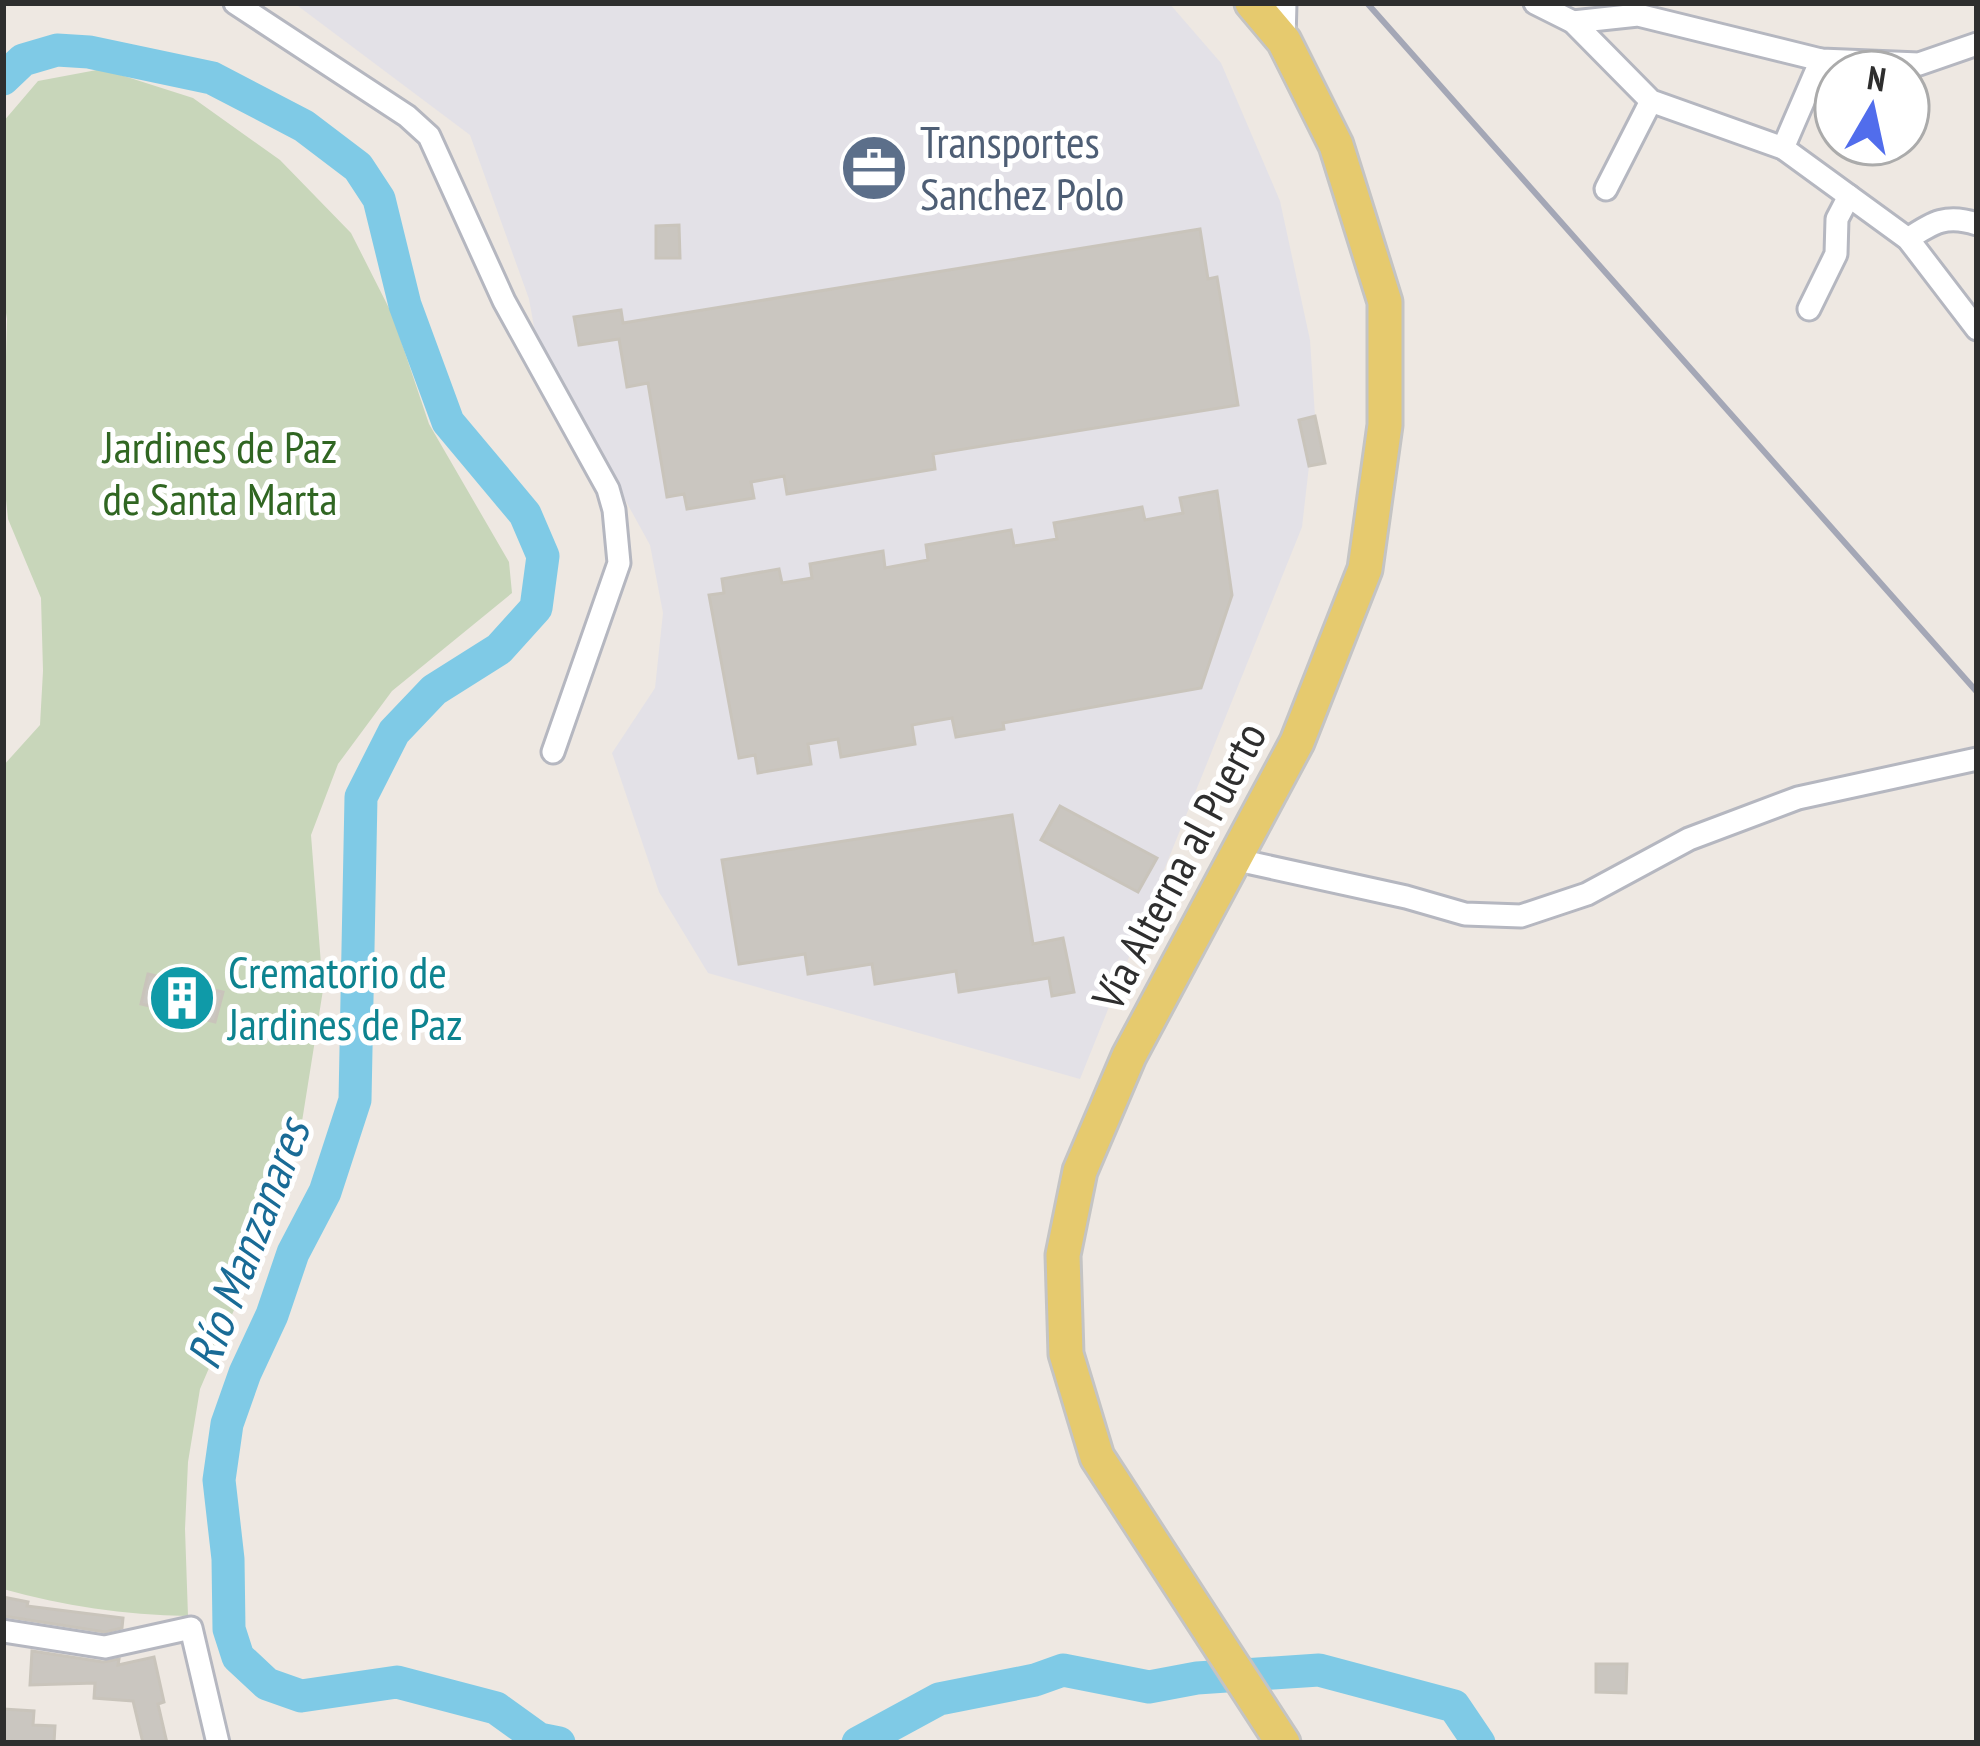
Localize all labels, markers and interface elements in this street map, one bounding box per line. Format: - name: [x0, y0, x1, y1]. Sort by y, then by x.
- north arrow: [1812, 48, 1932, 168]
- text: N: [1865, 55, 1889, 101]
- place label: Transportes Sanchez Polo: [920, 112, 1124, 222]
- office icon: Transportes Sanchez Polo: [839, 133, 909, 203]
- park label: Jardines de Paz de Santa Marta: [101, 417, 338, 527]
- street label: Vía Alterna al Puerto: [1078, 712, 1278, 1020]
- place label: Crematorio de Jardines de Paz: [226, 942, 462, 1052]
- building icon: Crematorio de Jardines de Paz: [147, 963, 217, 1033]
- water label: Río Manzanares: [171, 1106, 325, 1377]

